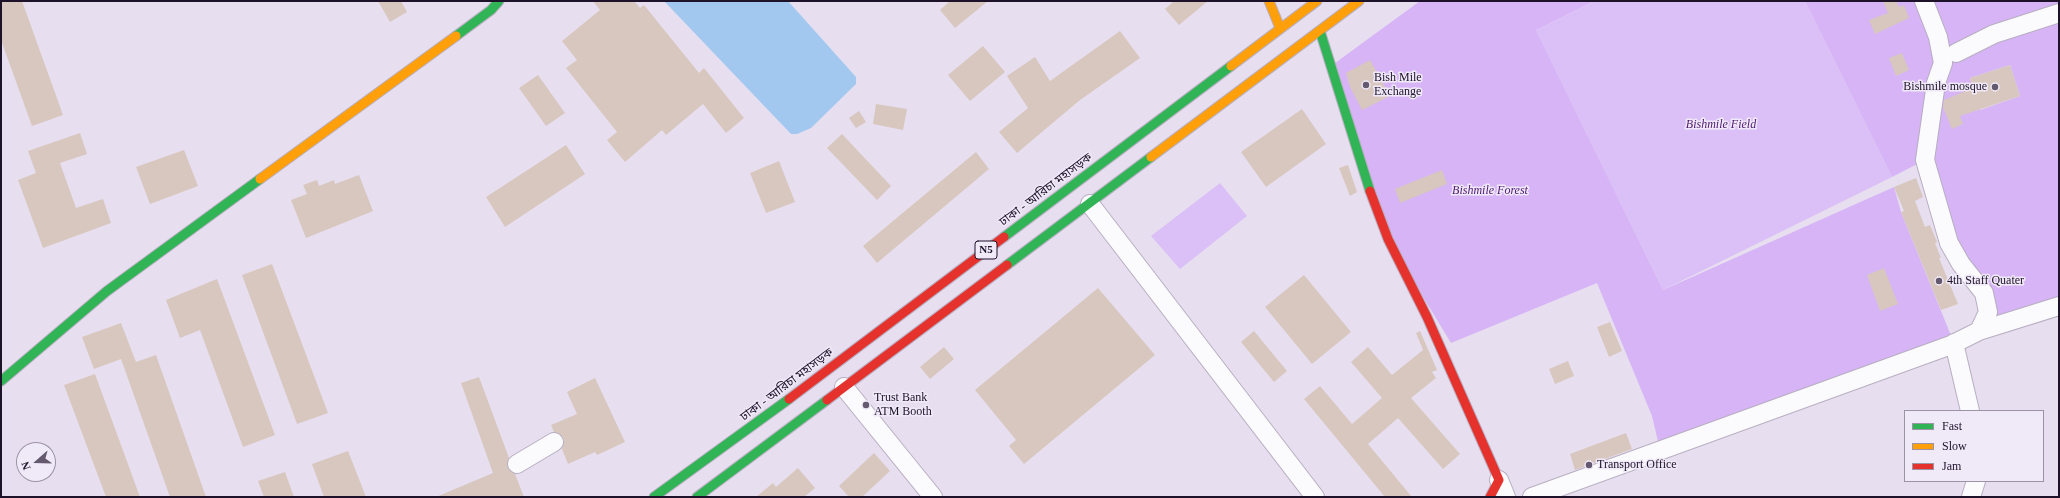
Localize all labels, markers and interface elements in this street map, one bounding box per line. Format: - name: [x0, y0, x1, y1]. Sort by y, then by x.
- place label: Bish Mile Exchange: [1374, 71, 1422, 99]
- marker: Bish Mile Exchange: [1361, 80, 1371, 90]
- place label: Bishmile mosque: [1903, 80, 1987, 94]
- marker: Bishmile mosque: [1990, 82, 2000, 92]
- park label: Bishmile Field: [1686, 118, 1756, 132]
- street label: ঢাকা - আরিচা মহাসড়ক: [997, 150, 1095, 230]
- park label: Bishmile Forest: [1452, 184, 1528, 198]
- road number: N5: [975, 241, 997, 259]
- place label: 4th Staff Quater: [1947, 274, 2024, 288]
- marker: 4th Staff Quater: [1934, 276, 1944, 286]
- street label: ঢাকা - আরিচা মহাসড়ক: [738, 345, 836, 425]
- place label: Trust Bank ATM Booth: [874, 391, 932, 419]
- marker: Trust Bank ATM Booth: [861, 400, 871, 410]
- legend: [1904, 410, 2044, 482]
- text: Fast: [1942, 419, 1962, 433]
- text: Slow: [1942, 439, 1967, 453]
- north arrow: [16, 442, 56, 482]
- place label: Transport Office: [1597, 458, 1677, 472]
- text: Jam: [1942, 459, 1961, 473]
- text: N: [19, 460, 33, 472]
- marker: Transport Office: [1584, 460, 1594, 470]

